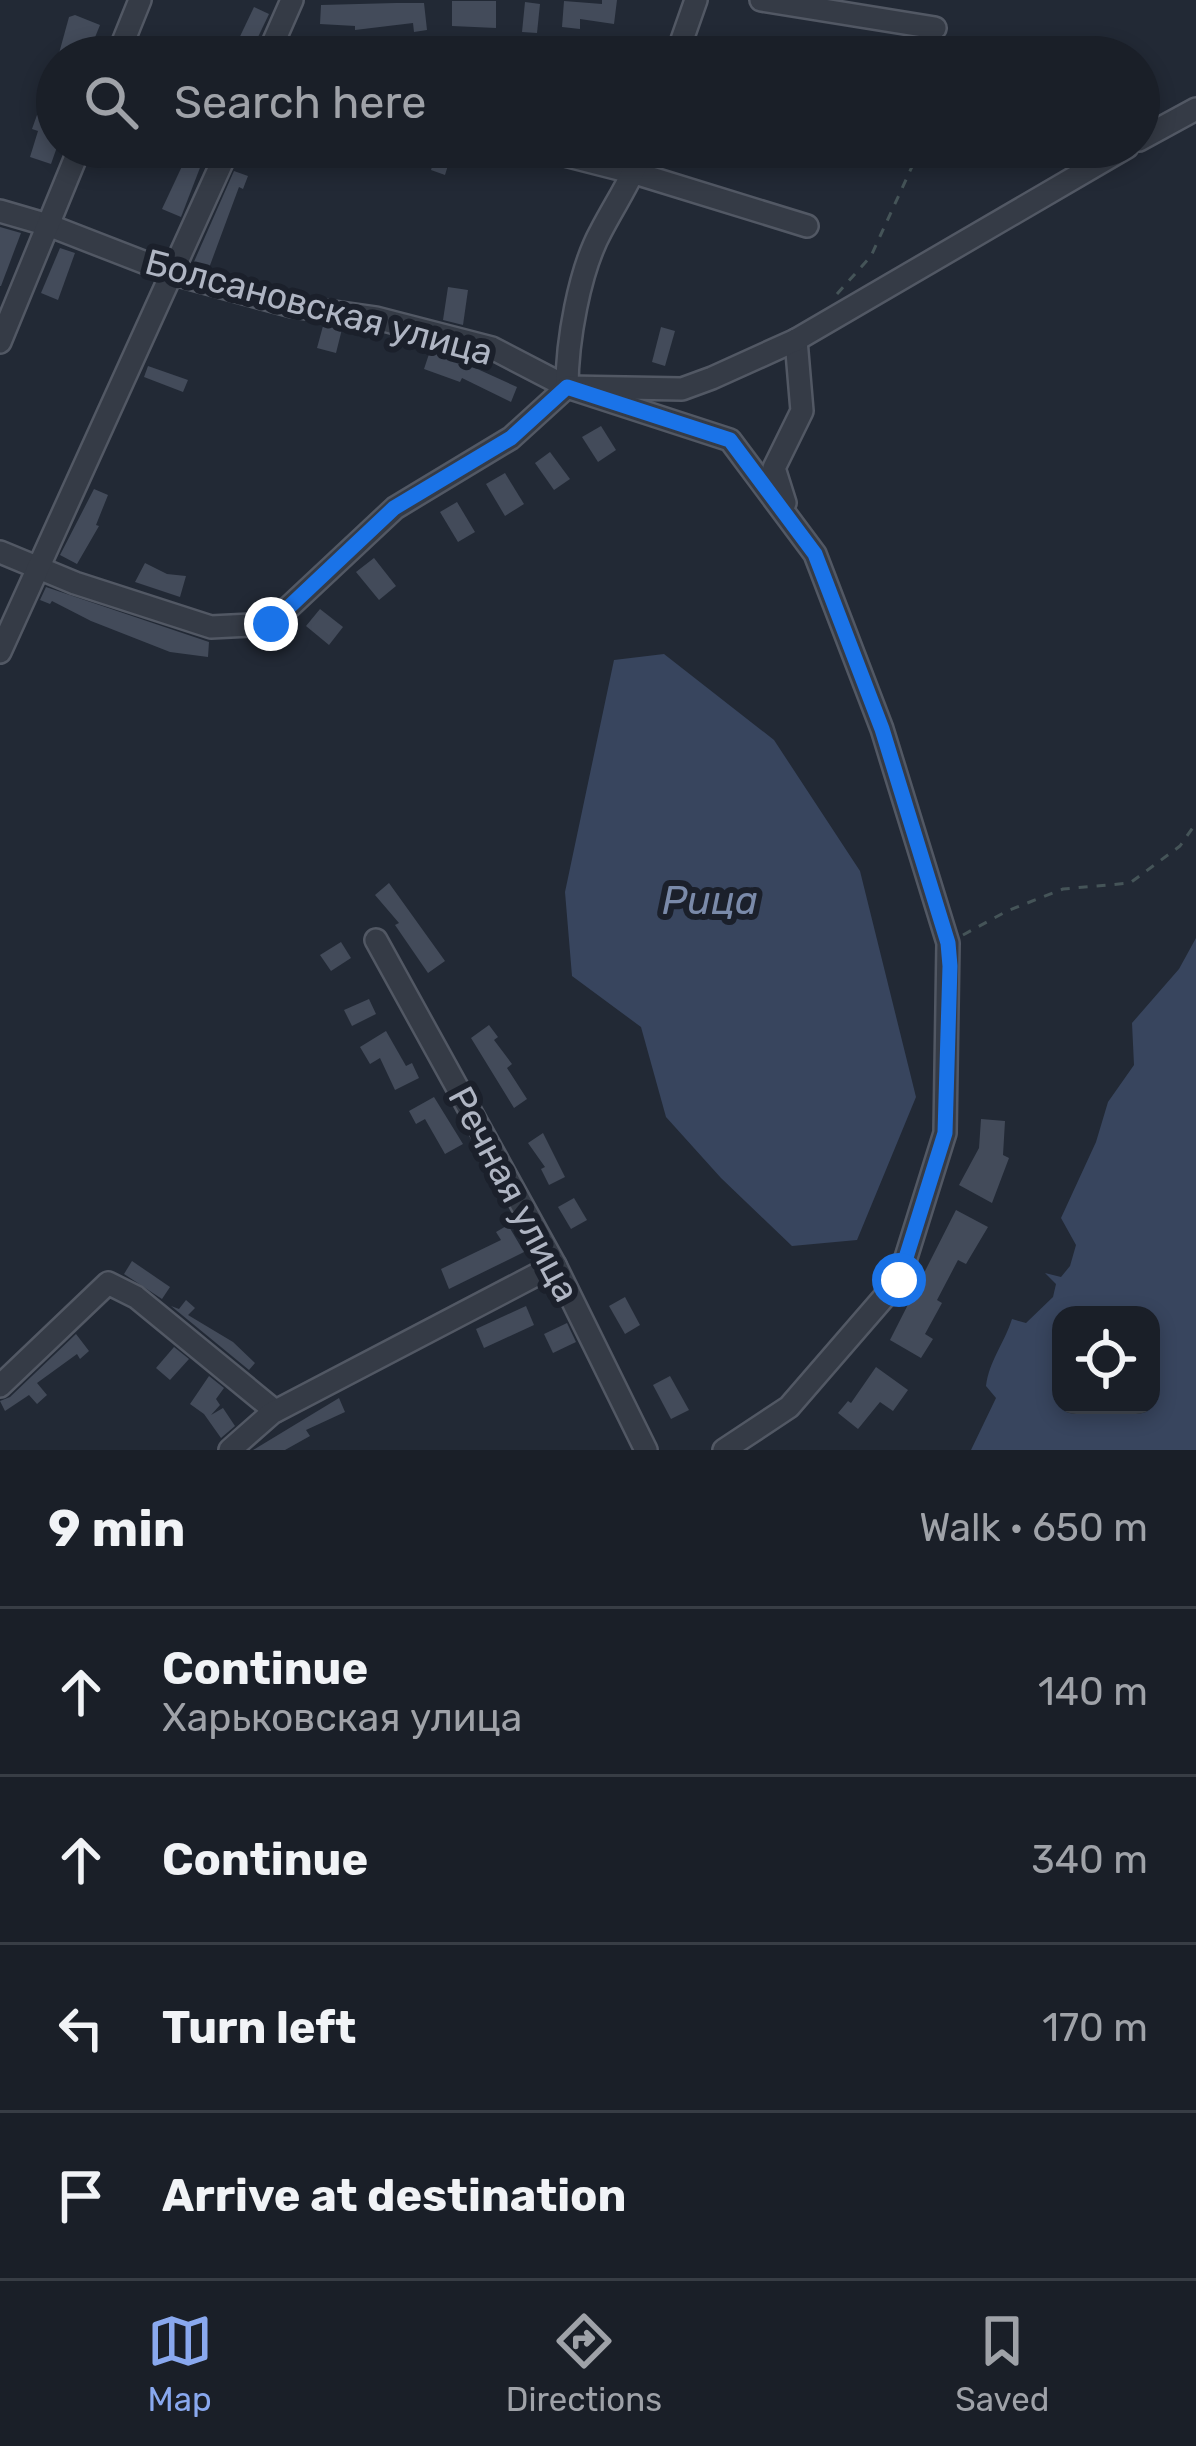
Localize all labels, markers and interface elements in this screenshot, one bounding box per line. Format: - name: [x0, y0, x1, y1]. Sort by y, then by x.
- search box: [36, 36, 1160, 168]
- icon: search: [78, 69, 144, 135]
- text: Search here: [174, 76, 426, 129]
- street label: Болсановская улица: [141, 240, 497, 374]
- route end: [244, 597, 298, 651]
- water label: Рица: [662, 878, 758, 924]
- street label: Речная улица: [439, 1079, 589, 1309]
- route start: [872, 1253, 926, 1307]
- map controls: [1052, 1306, 1160, 1414]
- button: locate: [1052, 1306, 1160, 1414]
- text: 9 min: [48, 1498, 186, 1559]
- text: Walk · 650 m: [919, 1505, 1148, 1551]
- text: Continue: [162, 1642, 368, 1695]
- icon: ahead: [48, 1659, 114, 1725]
- text: 140 m: [1038, 1669, 1148, 1715]
- text: Харьковская улица: [162, 1695, 522, 1741]
- icon: ahead: [48, 1827, 114, 1893]
- text: Continue: [162, 1833, 368, 1886]
- text: 340 m: [1031, 1837, 1148, 1883]
- icon: left: [48, 1995, 114, 2061]
- text: Turn left: [162, 2001, 356, 2054]
- text: 170 m: [1042, 2005, 1148, 2051]
- icon: arrive: [48, 2163, 114, 2229]
- text: Arrive at destination: [162, 2169, 627, 2222]
- tab: Map: [147, 2308, 213, 2419]
- tab: Directions: [506, 2308, 662, 2419]
- tab: Saved: [955, 2308, 1049, 2419]

